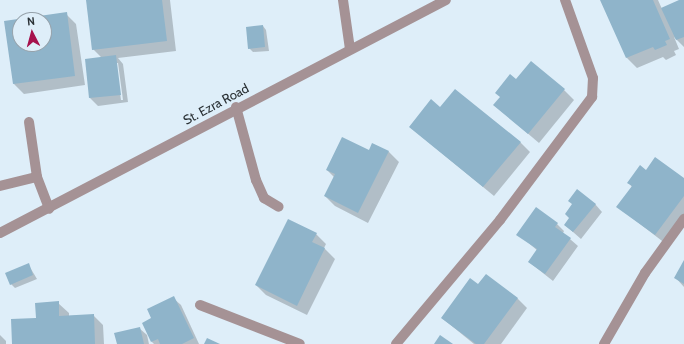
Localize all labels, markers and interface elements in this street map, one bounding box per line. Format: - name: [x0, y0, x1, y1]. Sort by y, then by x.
- north arrow: [12, 12, 52, 52]
- text: N: [26, 14, 35, 28]
- street label: St. Ezra Road: [181, 80, 251, 128]

